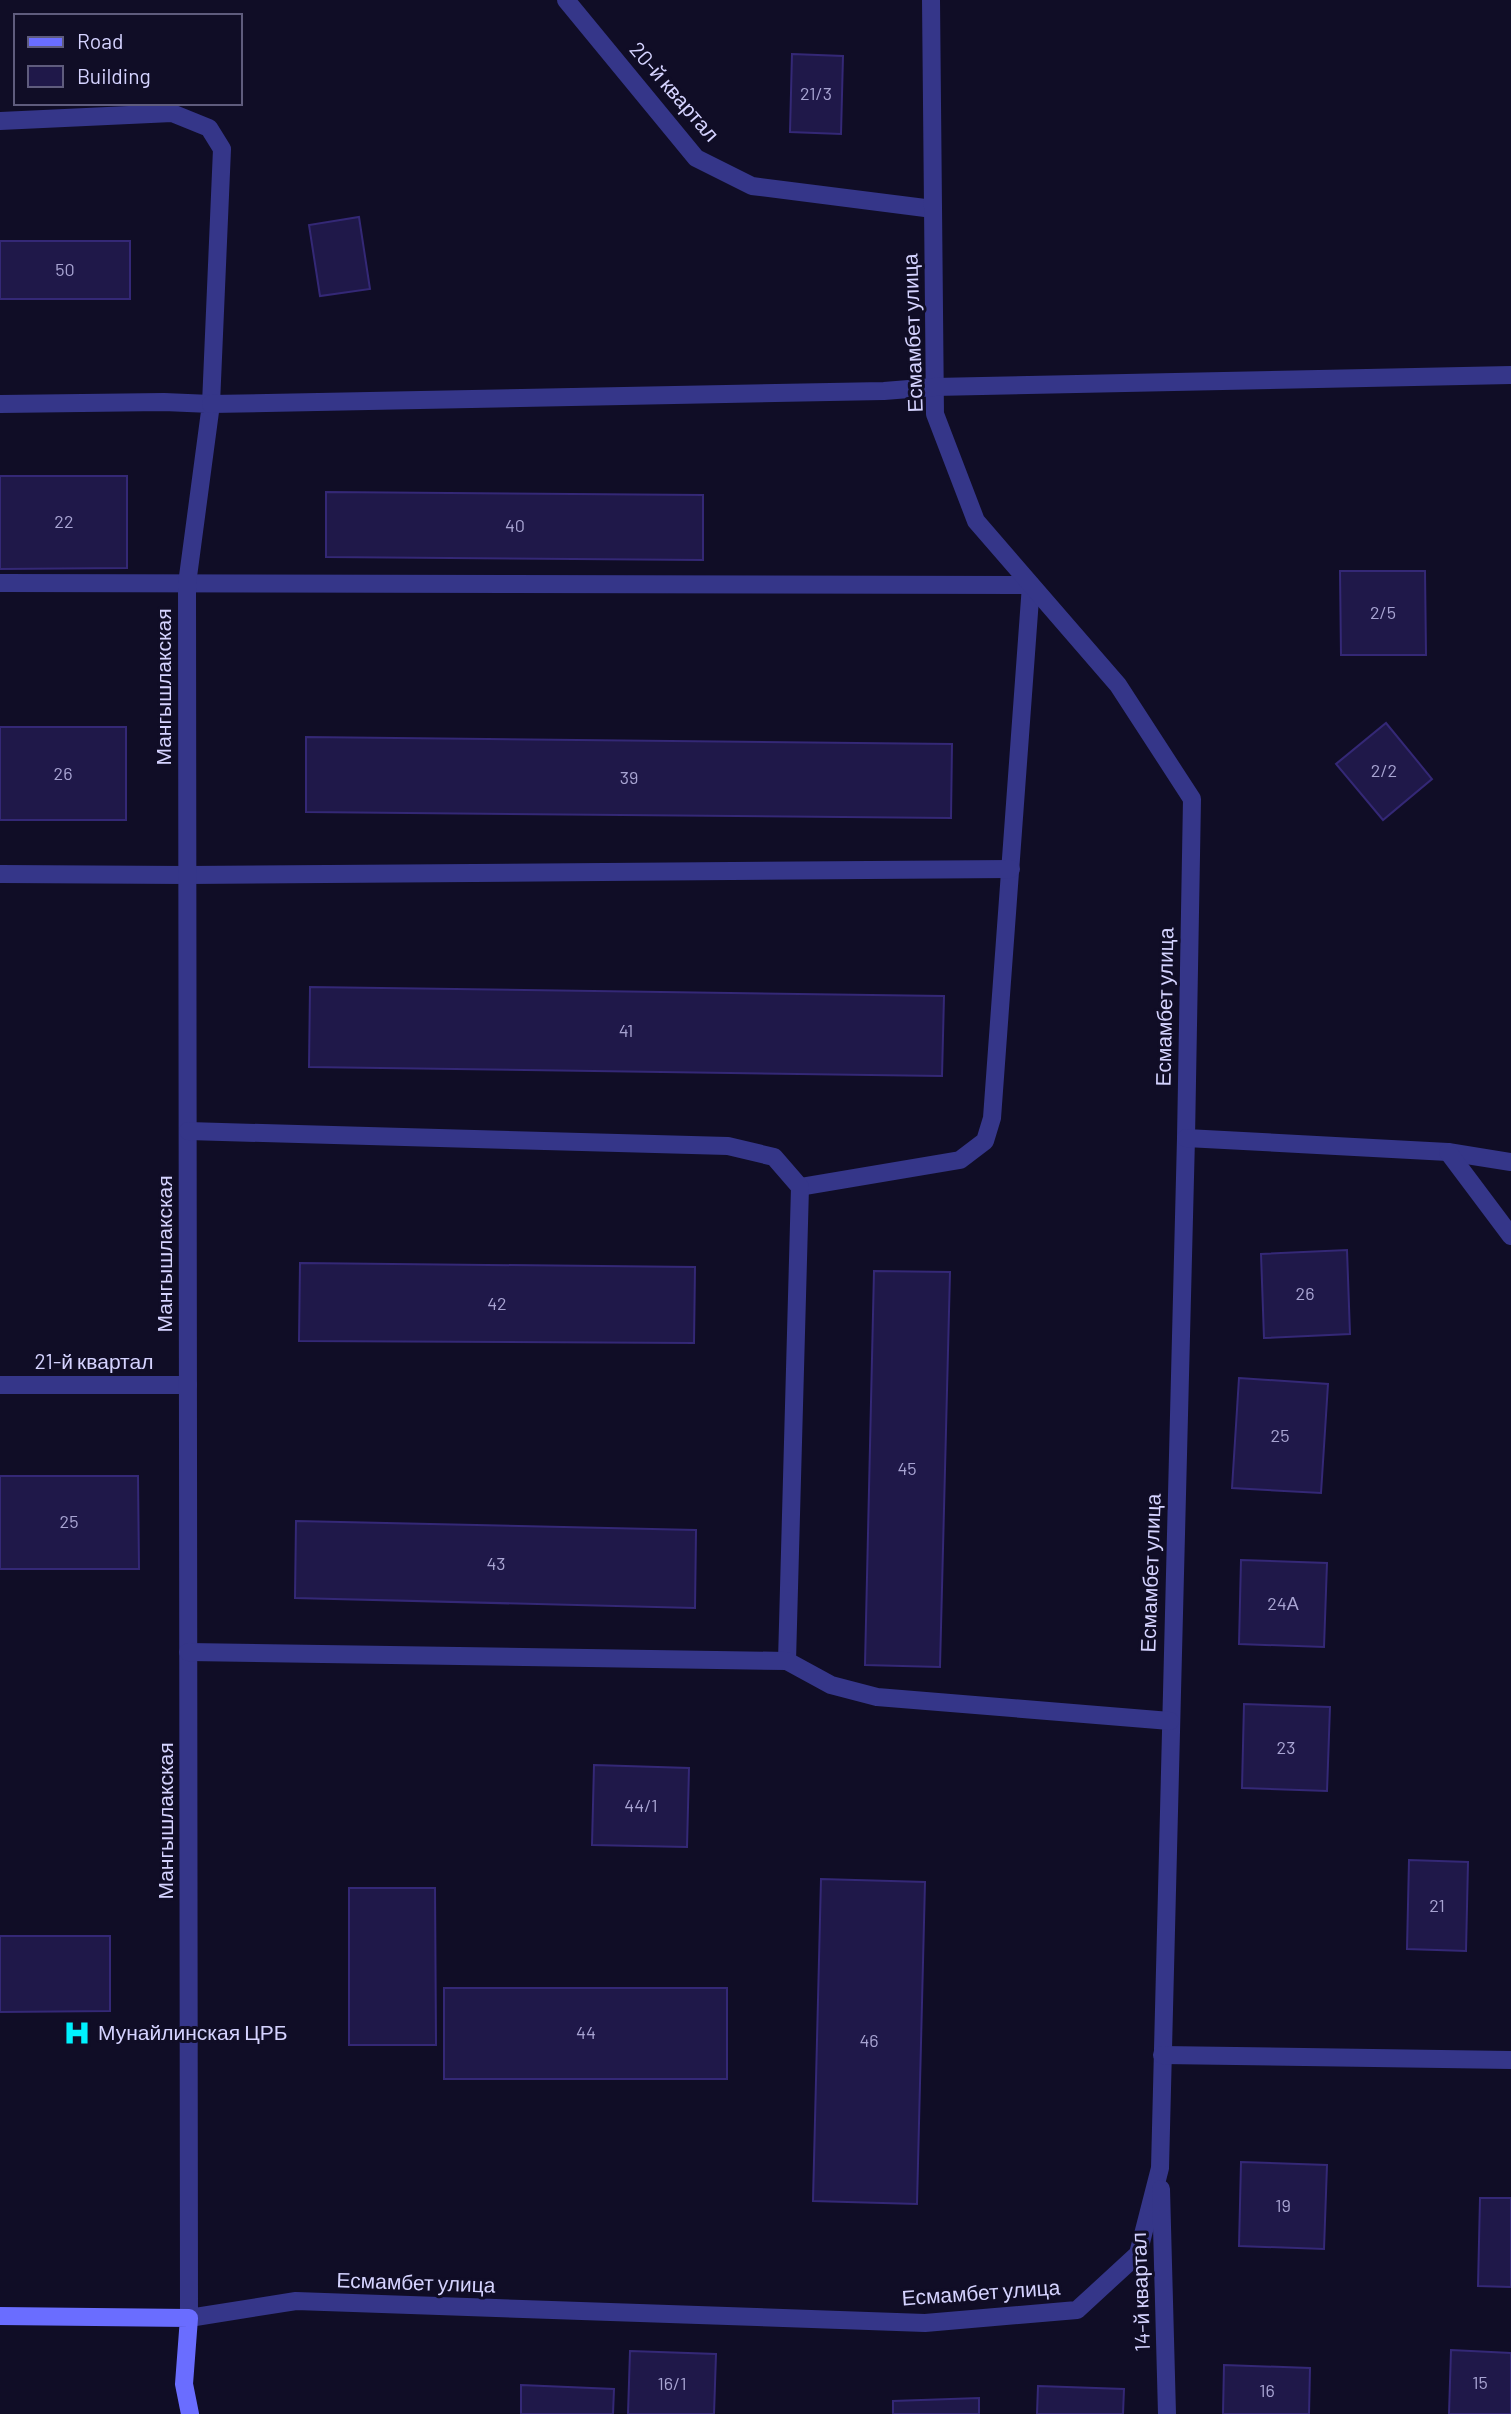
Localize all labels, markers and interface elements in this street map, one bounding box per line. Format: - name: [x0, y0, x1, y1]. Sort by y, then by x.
- legend: [14, 14, 242, 105]
- text: Road: [77, 28, 123, 53]
- street label: 20-й квартал: [625, 36, 725, 146]
- text: Building: [77, 63, 151, 88]
- house number: 21/3: [800, 82, 832, 104]
- street label: Есмамбет улица: [896, 253, 927, 413]
- house number: 50: [55, 258, 75, 280]
- house number: 22: [54, 510, 74, 532]
- house number: 40: [505, 514, 525, 536]
- house number: 2/5: [1370, 601, 1396, 623]
- street label: Мангышлакская: [150, 608, 175, 766]
- house number: 2/2: [1371, 759, 1397, 781]
- house number: 26: [54, 762, 72, 784]
- house number: 39: [620, 766, 638, 788]
- street label: Есмамбет улица: [1150, 927, 1177, 1087]
- house number: 41: [619, 1019, 633, 1041]
- street label: Мангышлакская: [151, 1175, 176, 1333]
- house number: 26: [1296, 1282, 1314, 1304]
- house number: 42: [487, 1292, 507, 1314]
- street label: 21-й квартал: [35, 1348, 153, 1373]
- house number: 25: [1271, 1424, 1289, 1446]
- house number: 45: [897, 1457, 917, 1479]
- street label: Есмамбет улица: [1134, 1493, 1165, 1653]
- house number: 25: [60, 1510, 78, 1532]
- house number: 43: [486, 1552, 506, 1574]
- house number: 24А: [1267, 1592, 1299, 1614]
- house number: 23: [1277, 1736, 1295, 1758]
- street label: Мангышлакская: [152, 1742, 177, 1900]
- house number: 44/1: [624, 1794, 658, 1816]
- house number: 21: [1429, 1894, 1445, 1916]
- hospital icon: Мунайлинская ЦРБ: [62, 2018, 92, 2048]
- place label: Мунайлинская ЦРБ: [98, 2019, 288, 2044]
- house number: 44: [576, 2021, 596, 2043]
- house number: 46: [859, 2029, 879, 2051]
- house number: 19: [1275, 2194, 1291, 2216]
- street label: 14-й квартал: [1125, 2232, 1154, 2352]
- street label: Есмамбет улица: [336, 2266, 496, 2297]
- street label: Есмамбет улица: [901, 2273, 1061, 2310]
- house number: 15: [1472, 2371, 1488, 2393]
- house number: 16/1: [657, 2372, 687, 2394]
- house number: 16: [1259, 2379, 1275, 2401]

